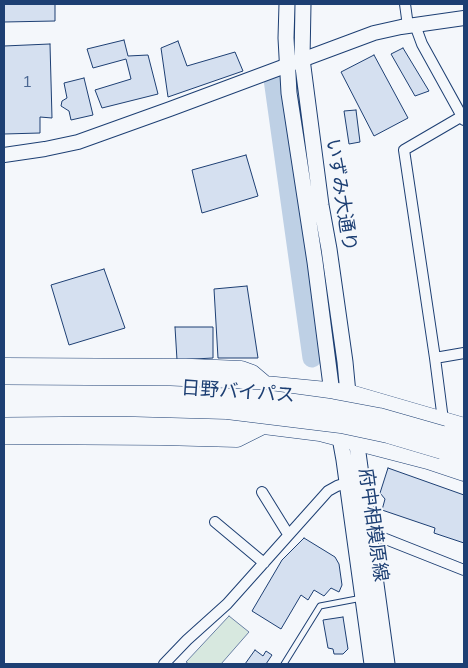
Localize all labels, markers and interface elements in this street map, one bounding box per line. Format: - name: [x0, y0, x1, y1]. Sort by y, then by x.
- house number: 1: [22, 72, 32, 92]
- street label: いずみ大通り: [321, 137, 361, 253]
- street label: 日野バイパス: [180, 377, 296, 407]
- street label: 府中相模原線: [354, 467, 392, 583]

